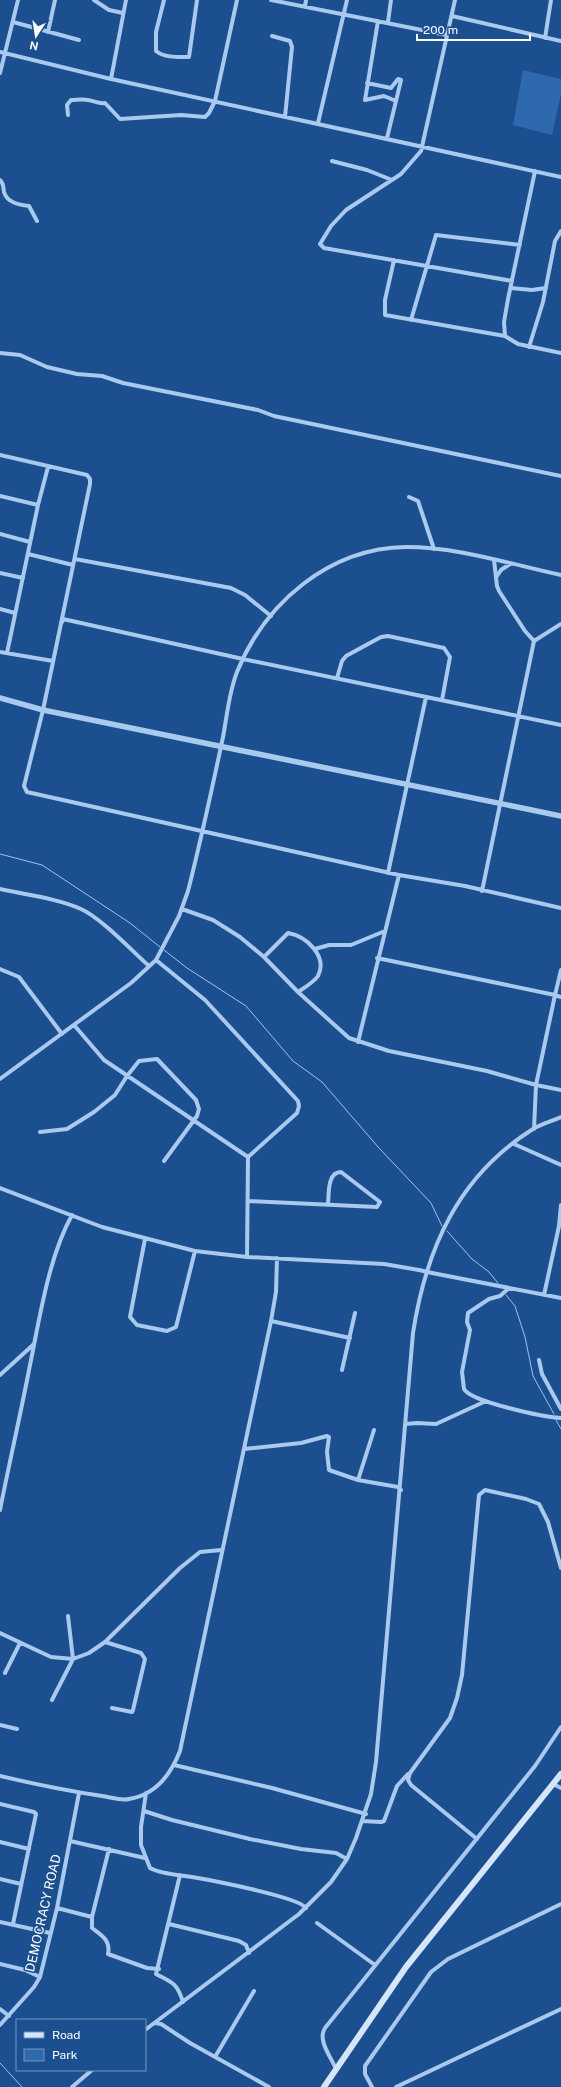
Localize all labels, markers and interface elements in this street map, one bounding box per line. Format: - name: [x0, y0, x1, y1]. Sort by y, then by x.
- north arrow: [16, 16, 56, 56]
- scale bar: [417, 16, 530, 42]
- text: 200 m: [423, 23, 458, 37]
- text: N: [28, 39, 39, 53]
- street label: DEMOCRACY ROAD: [22, 1853, 64, 1973]
- legend: [16, 2019, 146, 2071]
- text: Road: [52, 2028, 80, 2042]
- text: Park: [52, 2048, 78, 2062]

